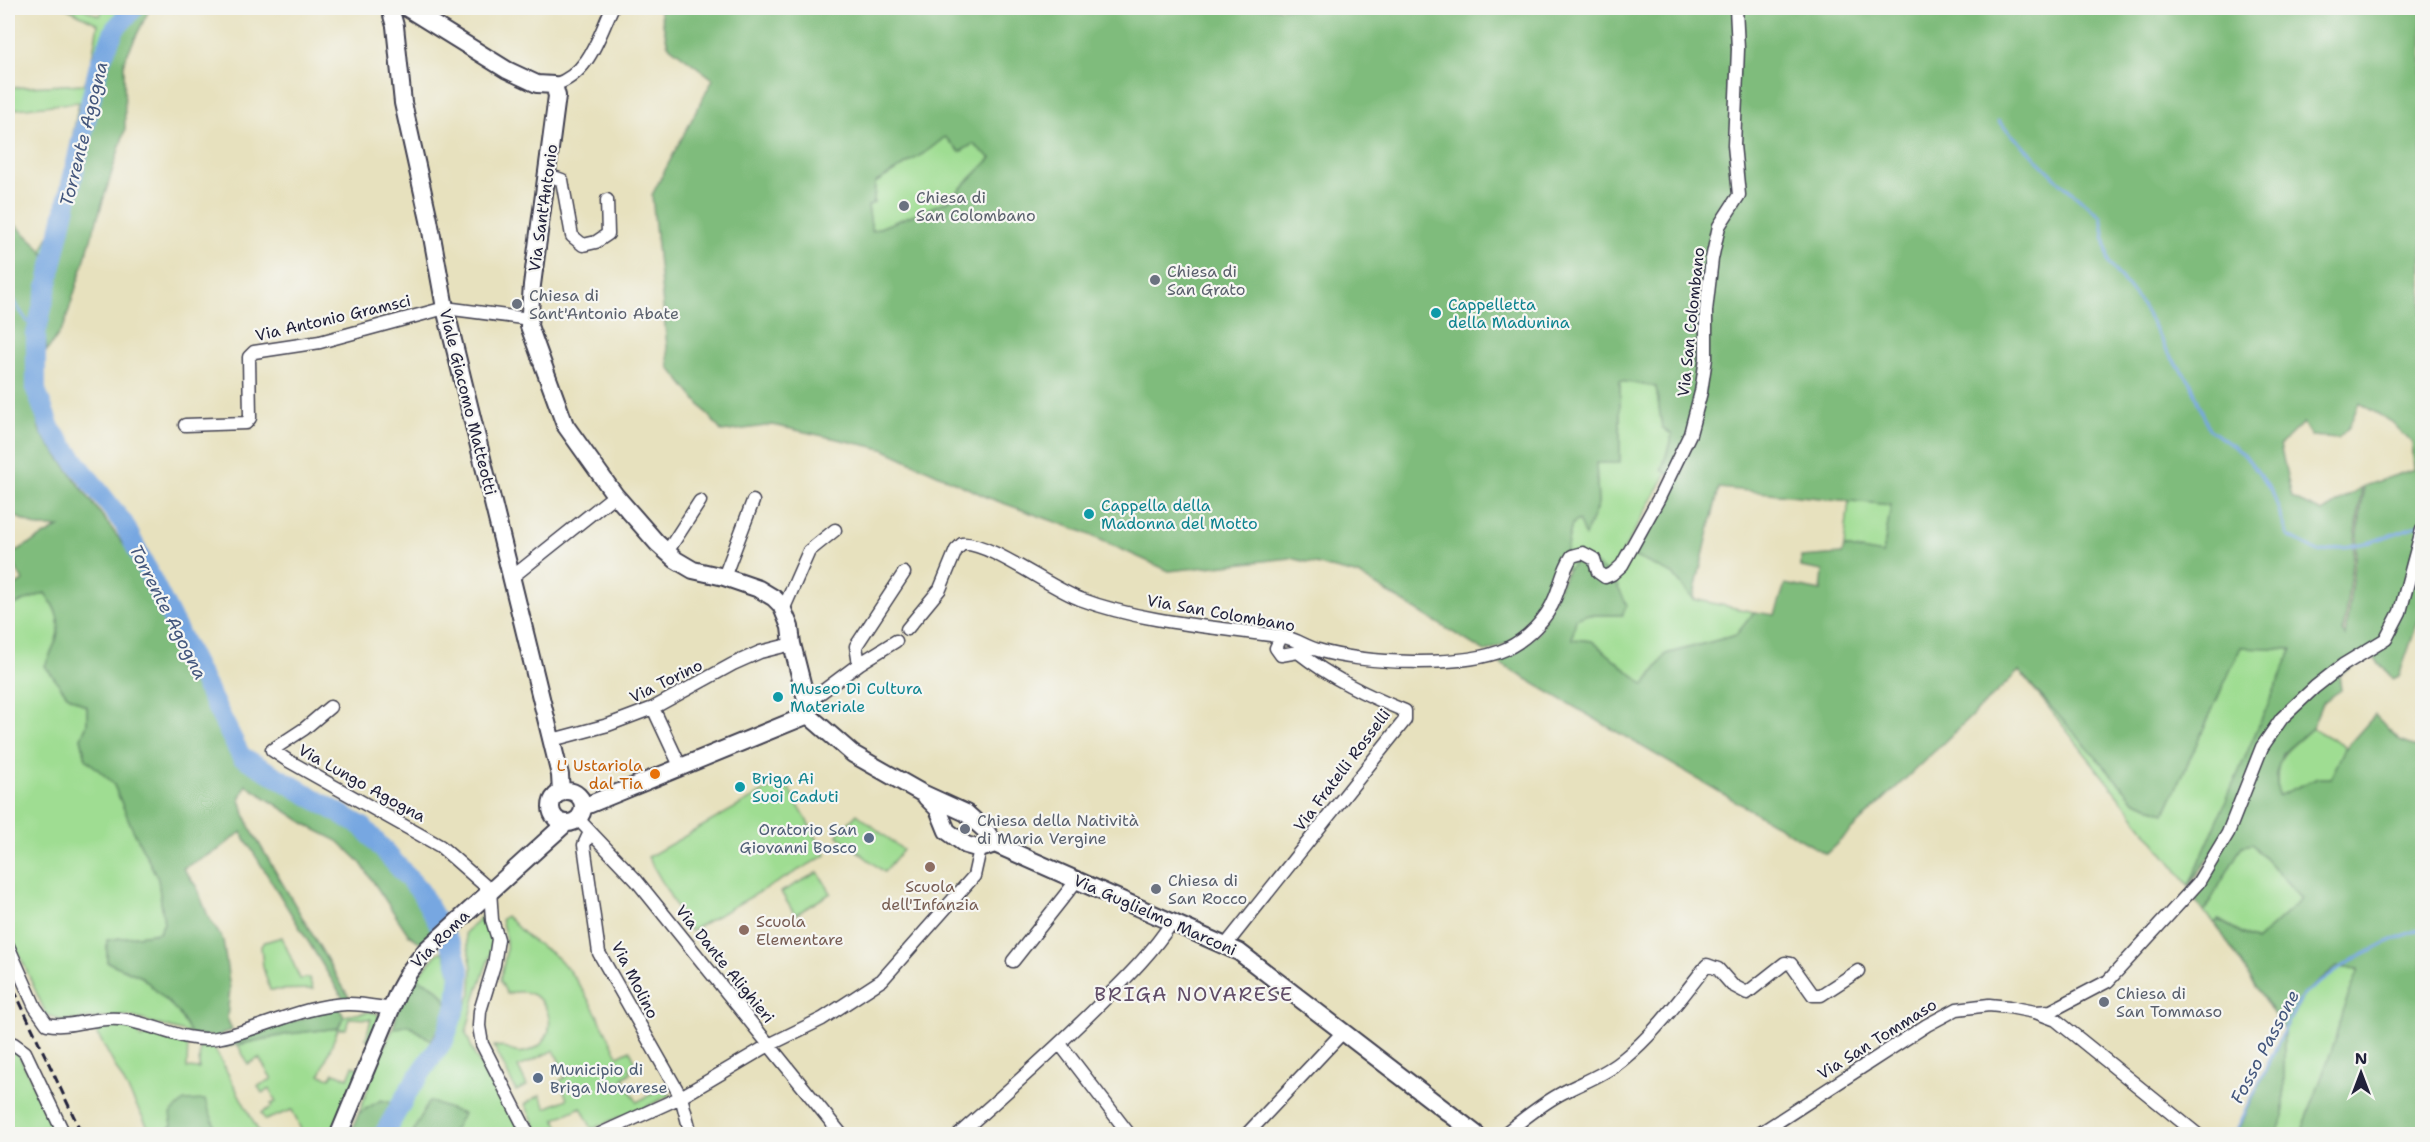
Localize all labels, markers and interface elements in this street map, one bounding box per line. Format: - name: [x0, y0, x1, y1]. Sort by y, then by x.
- water label: Torrente Agogna: [54, 59, 114, 209]
- street label: Via Sant'Antonio: [524, 143, 562, 273]
- place label: Chiesa di San Colombano: [916, 187, 1036, 226]
- marker: Chiesa di San Colombano: [897, 199, 911, 213]
- street label: Via San Colombano: [1673, 246, 1709, 398]
- place label: Chiesa di San Grato: [1167, 261, 1245, 300]
- marker: Chiesa di San Grato: [1148, 273, 1162, 287]
- place label: Chiesa di Sant'Antonio Abate: [529, 285, 679, 324]
- street label: Via Antonio Gramsci: [253, 290, 413, 346]
- place label: Cappelletta della Madunina: [1448, 294, 1570, 333]
- marker: Chiesa di Sant'Antonio Abate: [510, 297, 524, 311]
- marker: Cappelletta della Madunina: [1429, 306, 1443, 320]
- street label: Viale Giacomo Matteotti: [435, 307, 501, 497]
- place label: Cappella della Madonna del Motto: [1101, 495, 1258, 534]
- marker: Cappella della Madonna del Motto: [1082, 507, 1096, 521]
- water label: Torrente Agogna: [124, 540, 212, 684]
- street label: Via San Colombano: [1145, 590, 1297, 636]
- street label: Via Torino: [626, 654, 706, 708]
- place label: Museo Di Cultura Materiale: [790, 678, 922, 717]
- marker: Museo Di Cultura Materiale: [771, 690, 785, 704]
- street label: Via Fratelli Rosselli: [1289, 705, 1395, 835]
- street label: Via Lungo Agogna: [294, 739, 430, 827]
- place label: L' Ustariola dal Tia: [557, 755, 643, 794]
- marker: L' Ustariola dal Tia: [648, 767, 662, 781]
- place label: Briga Ai Suoi Caduti: [752, 768, 839, 807]
- marker: Briga Ai Suoi Caduti: [733, 780, 747, 794]
- place label: Chiesa della Natività di Maria Vergine: [977, 810, 1139, 849]
- place label: Oratorio San Giovanni Bosco: [740, 819, 857, 858]
- marker: Chiesa della Natività di Maria Vergine: [958, 822, 972, 836]
- marker: Oratorio San Giovanni Bosco: [862, 831, 876, 845]
- marker: Scuola dell'Infanzia: [923, 860, 937, 874]
- street label: Via Guglielmo Marconi: [1070, 870, 1240, 960]
- place label: Chiesa di San Rocco: [1168, 870, 1247, 909]
- place label: Scuola dell'Infanzia: [881, 876, 979, 915]
- marker: Chiesa di San Rocco: [1149, 882, 1163, 896]
- street label: Via Dante Alighieri: [671, 901, 779, 1027]
- street label: Via Roma: [406, 905, 474, 973]
- place label: Scuola Elementare: [756, 911, 844, 950]
- marker: Scuola Elementare: [737, 923, 751, 937]
- street label: Via Molino: [607, 938, 663, 1022]
- district label: BRIGA NOVARESE: [1094, 981, 1294, 1007]
- place label: Chiesa di San Tommaso: [2116, 983, 2222, 1022]
- water label: Fosso Passone: [2225, 986, 2305, 1108]
- street label: Via San Tommaso: [1813, 994, 1941, 1084]
- marker: Chiesa di San Tommaso: [2097, 995, 2111, 1009]
- north arrow: [2331, 1043, 2391, 1103]
- text: N: [2355, 1048, 2367, 1069]
- place label: Municipio di Briga Novarese: [550, 1059, 668, 1098]
- marker: Municipio di Briga Novarese: [531, 1071, 545, 1085]

